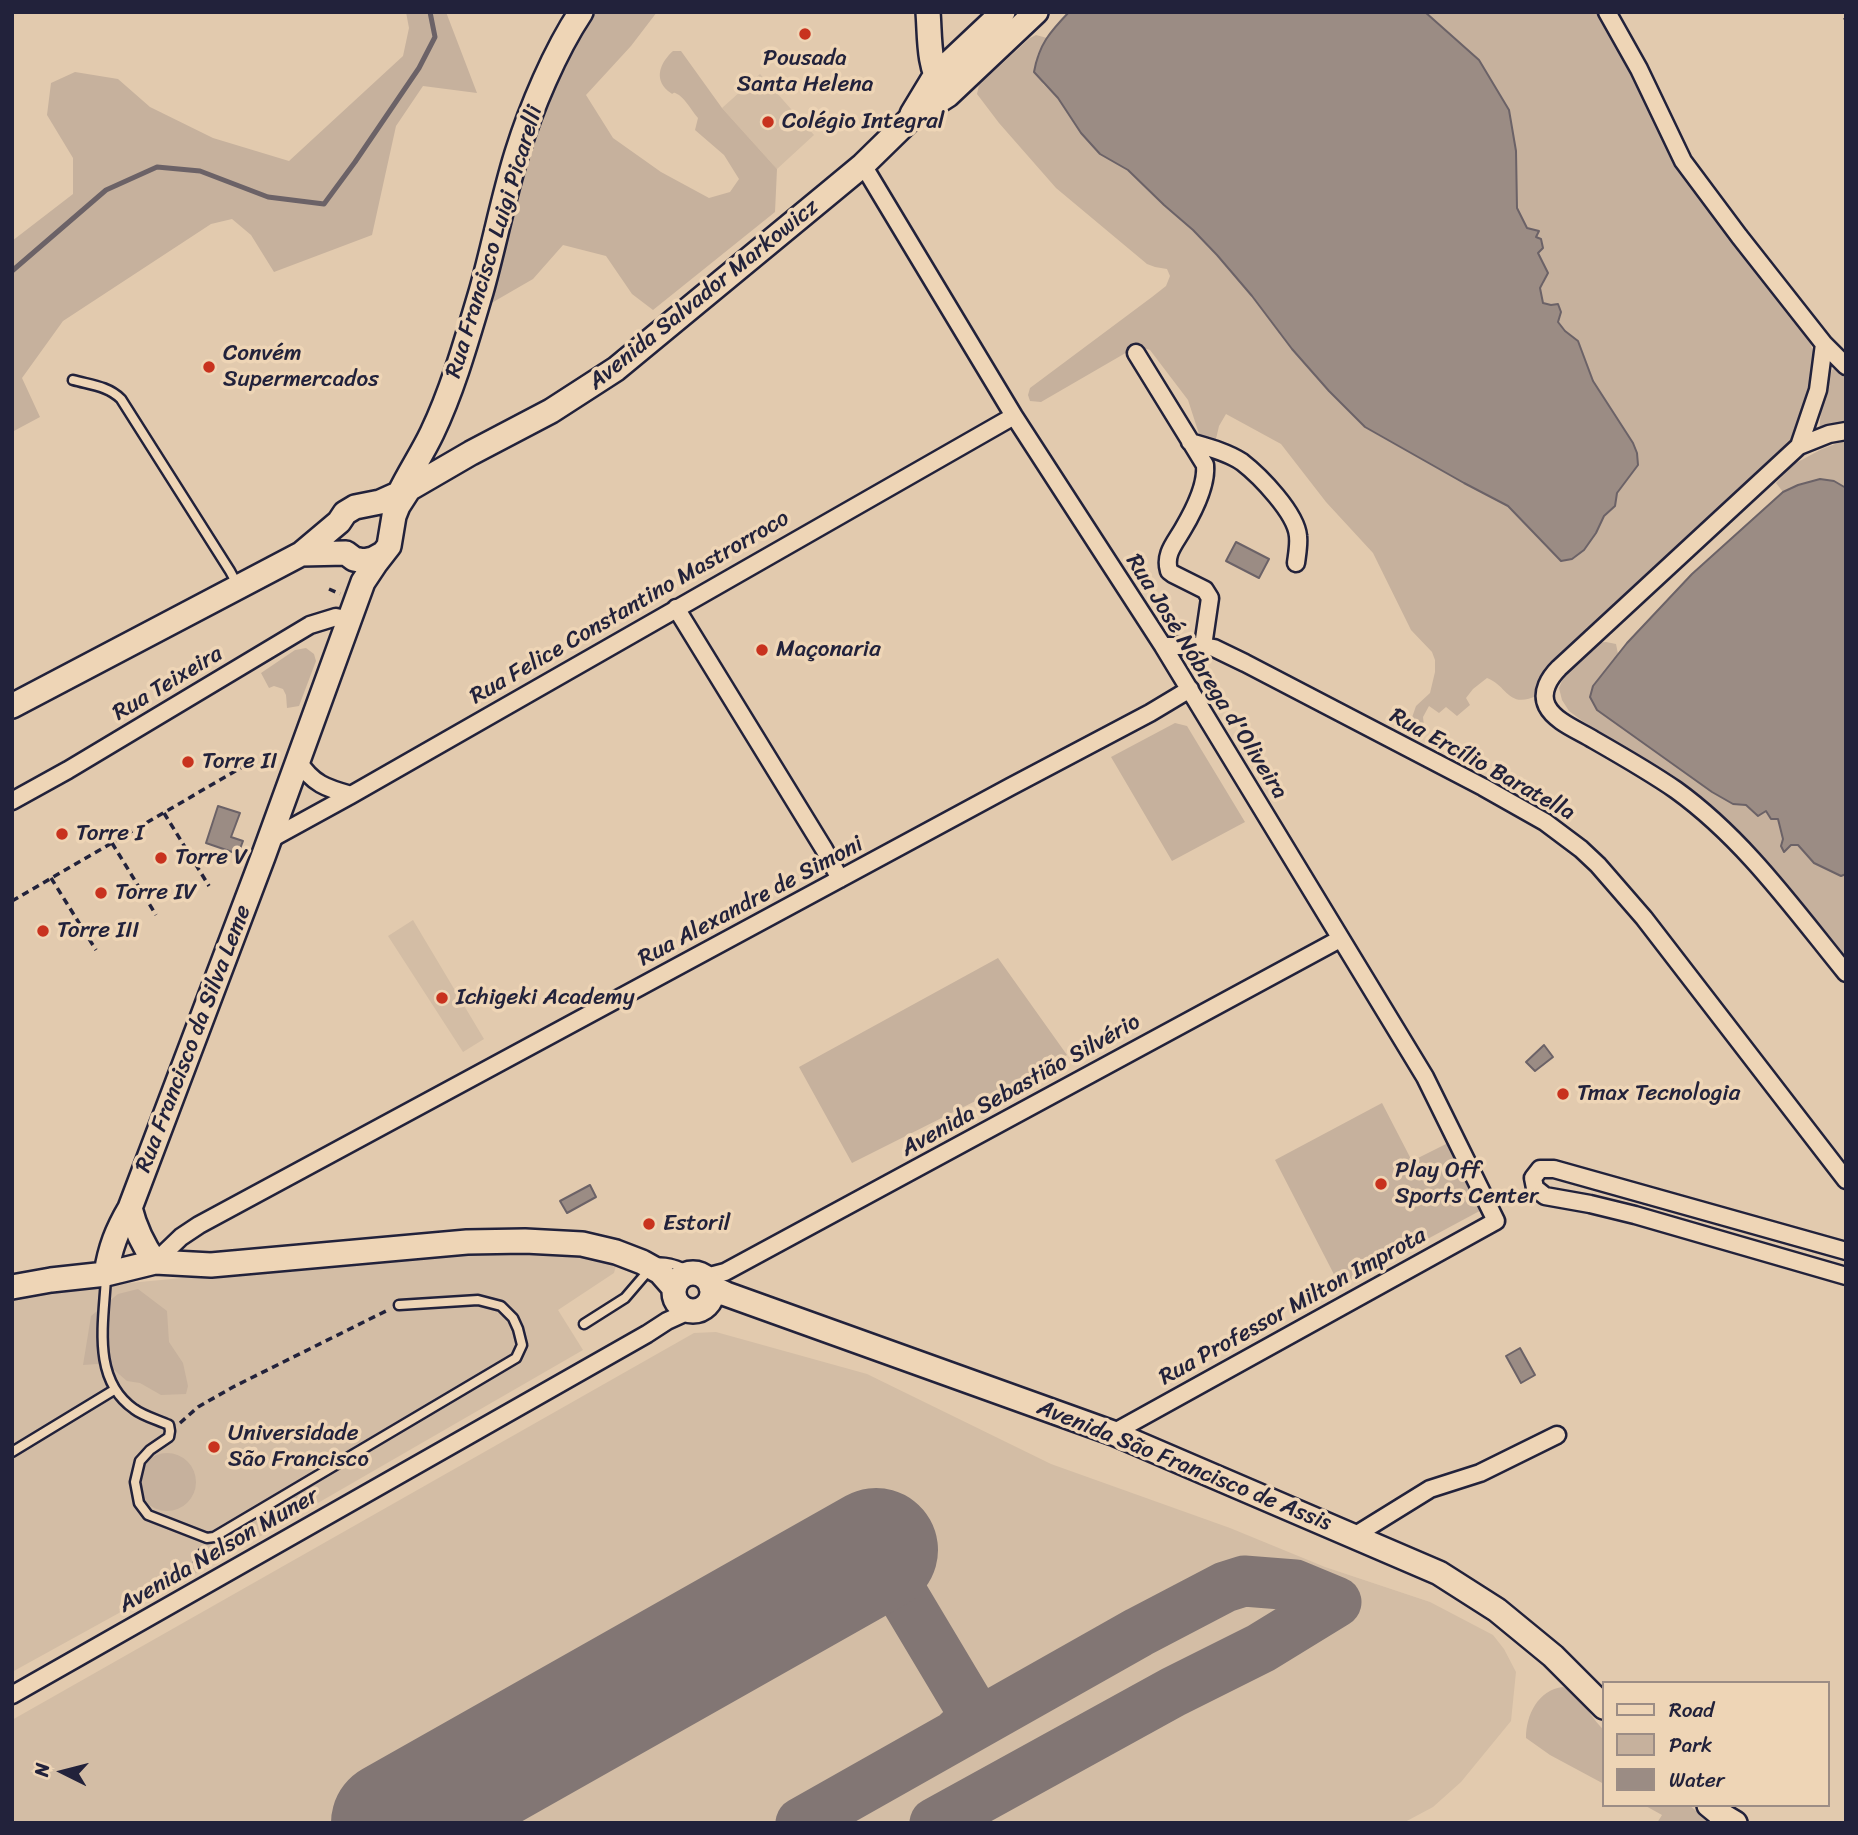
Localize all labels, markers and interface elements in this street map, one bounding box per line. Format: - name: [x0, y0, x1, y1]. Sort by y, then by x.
- marker: Pousada Santa Helena: [797, 26, 813, 42]
- place label: Pousada Santa Helena: [737, 45, 873, 99]
- street label: Rua Francisco Luigi Picarelli: [440, 102, 550, 382]
- place label: Colégio Integral: [782, 108, 944, 136]
- marker: Colégio Integral: [760, 114, 776, 130]
- street label: Avenida Salvador Markowicz: [583, 194, 825, 396]
- place label: Convém Supermercados: [223, 340, 379, 394]
- marker: Convém Supermercados: [201, 359, 217, 375]
- street label: Rua Felice Constantino Mastrorroco: [466, 505, 794, 711]
- street label: Rua José Nóbrega d'Oliveira: [1119, 549, 1293, 805]
- place label: Maçonaria: [776, 636, 881, 664]
- street label: Rua Teixeira: [108, 641, 228, 727]
- marker: Maçonaria: [754, 642, 770, 658]
- street label: Rua Ercílio Baratella: [1385, 703, 1579, 827]
- place label: Torre II: [202, 748, 277, 776]
- marker: Torre II: [180, 754, 196, 770]
- place label: Torre I: [76, 820, 144, 848]
- marker: Torre I: [54, 826, 70, 842]
- street label: Rua Alexandre de Simoni: [634, 831, 868, 973]
- place label: Torre V: [175, 844, 248, 872]
- marker: Torre V: [153, 850, 169, 866]
- place label: Torre IV: [115, 879, 197, 907]
- marker: Torre IV: [93, 885, 109, 901]
- street label: Rua Francisco da Silva Leme: [130, 901, 258, 1177]
- place label: Torre III: [57, 917, 139, 945]
- marker: Torre III: [35, 923, 51, 939]
- place label: Ichigeki Academy: [456, 984, 635, 1012]
- marker: Ichigeki Academy: [434, 990, 450, 1006]
- street label: Avenida Sebastião Silvério: [897, 1009, 1145, 1163]
- place label: Tmax Tecnologia: [1577, 1080, 1740, 1108]
- marker: Tmax Tecnologia: [1555, 1086, 1571, 1102]
- place label: Play Off Sports Center: [1395, 1157, 1538, 1211]
- marker: Play Off Sports Center: [1373, 1176, 1389, 1192]
- place label: Estoril: [663, 1210, 730, 1238]
- marker: Estoril: [641, 1216, 657, 1232]
- street label: Rua Professor Milton Improta: [1155, 1222, 1431, 1392]
- street label: Avenida São Francisco de Assis: [1033, 1394, 1335, 1538]
- place label: Universidade São Francisco: [228, 1420, 369, 1474]
- marker: Universidade São Francisco: [206, 1439, 222, 1455]
- street label: Avenida Nelson Muner: [114, 1483, 324, 1619]
- legend: [1602, 1681, 1830, 1807]
- text: Road: [1669, 1691, 1714, 1729]
- text: Park: [1669, 1726, 1712, 1764]
- north arrow: [28, 1737, 98, 1807]
- text: N: [25, 1761, 59, 1778]
- text: Water: [1669, 1761, 1724, 1799]

